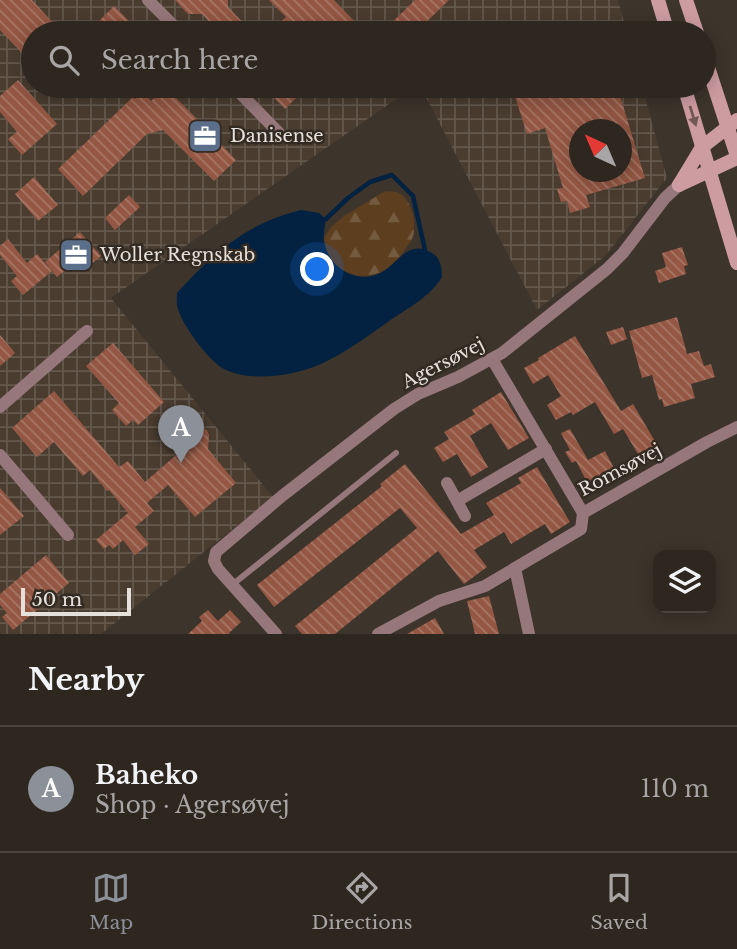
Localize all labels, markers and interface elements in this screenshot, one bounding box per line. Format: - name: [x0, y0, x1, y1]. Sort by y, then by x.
- search box: [21, 21, 716, 98]
- icon: search: [45, 41, 83, 79]
- text: Search here: [101, 44, 258, 76]
- one-way arrow: [688, 106, 698, 127]
- office icon: Danisense: [186, 117, 224, 155]
- north arrow: [569, 119, 632, 182]
- place label: Danisense: [230, 125, 324, 147]
- office icon: Woller Regnskab: [57, 236, 95, 274]
- place label: Woller Regnskab: [99, 244, 255, 266]
- your location: [300, 252, 334, 286]
- street label: Agersøvej: [397, 333, 488, 394]
- pin: A: [158, 405, 204, 463]
- street label: Romsøvej: [575, 439, 665, 501]
- map controls: [653, 550, 716, 613]
- button: layers: [653, 550, 716, 613]
- scale bar: [21, 585, 131, 617]
- text: 50 m: [32, 588, 82, 611]
- text: Nearby: [28, 661, 144, 698]
- text: Baheko: [95, 759, 198, 791]
- text: A: [42, 775, 60, 803]
- text: 110 m: [641, 775, 709, 803]
- text: Shop · Agersøvej: [95, 791, 289, 819]
- tab: Map: [89, 869, 133, 934]
- tab: Directions: [311, 869, 412, 934]
- tab: Saved: [591, 869, 648, 934]

